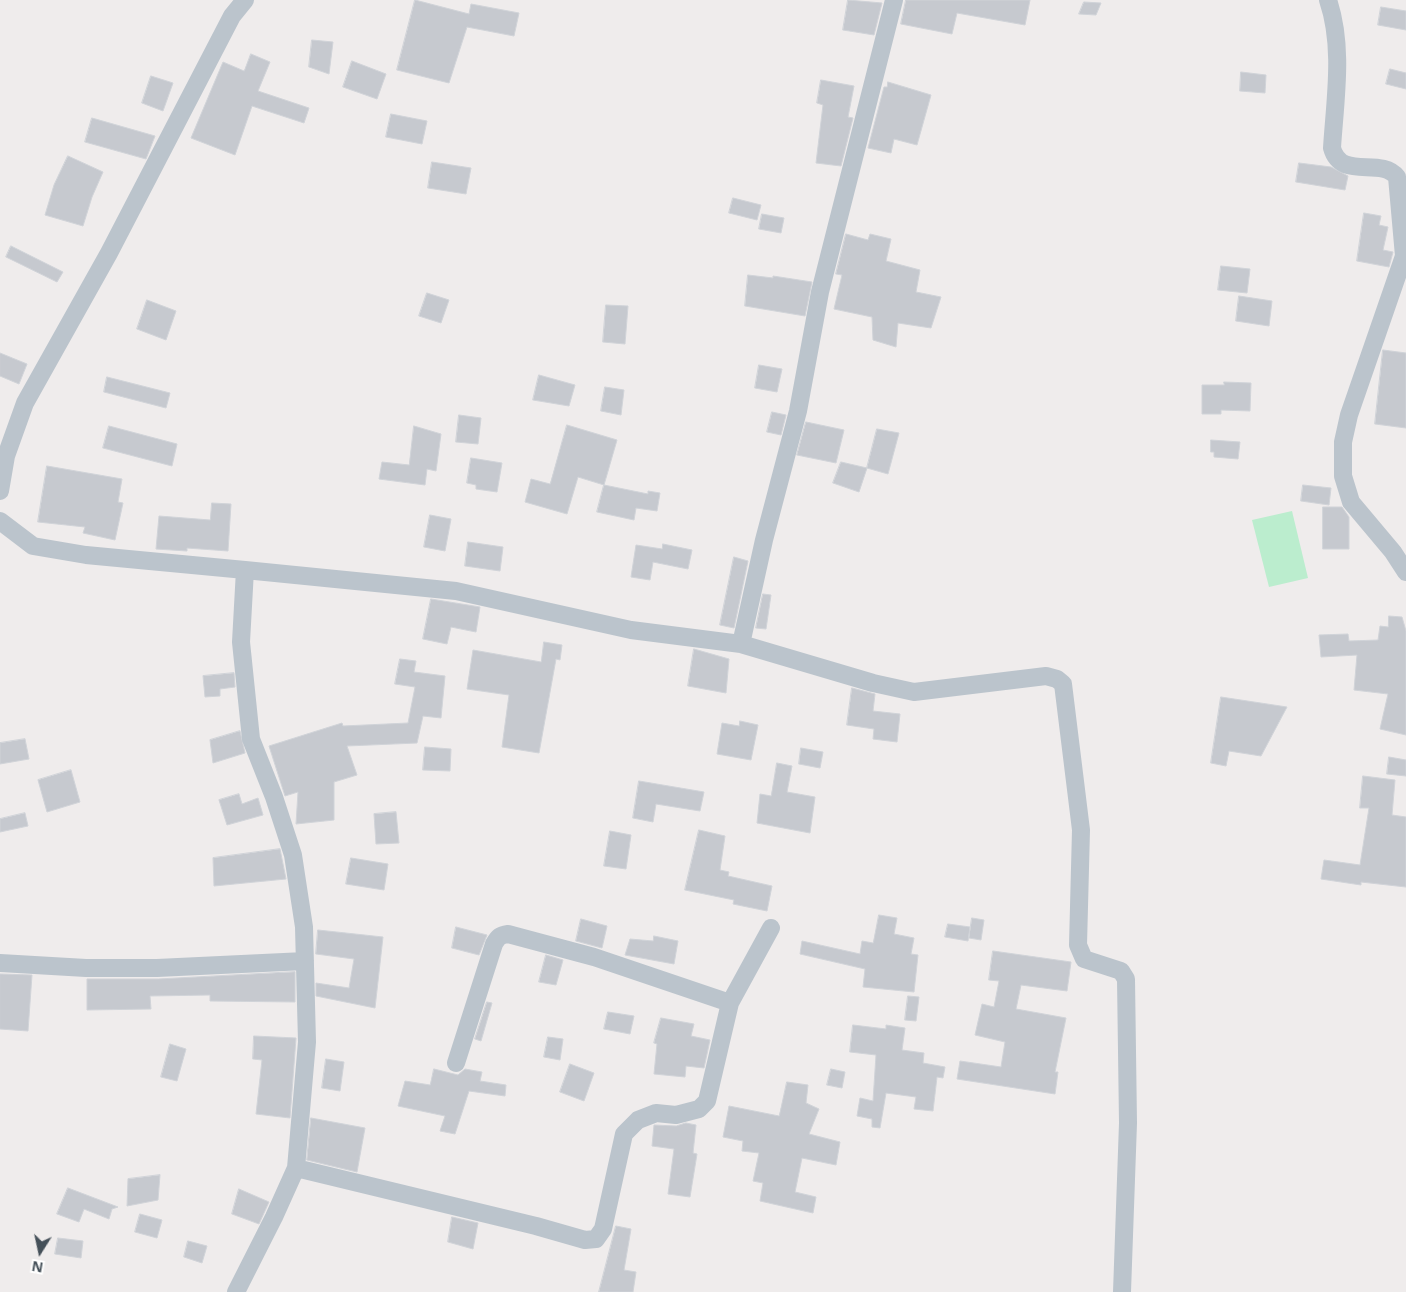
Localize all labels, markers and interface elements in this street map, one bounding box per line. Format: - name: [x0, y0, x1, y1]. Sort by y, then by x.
- north arrow: [15, 1227, 65, 1277]
- text: N: [30, 1257, 45, 1278]

